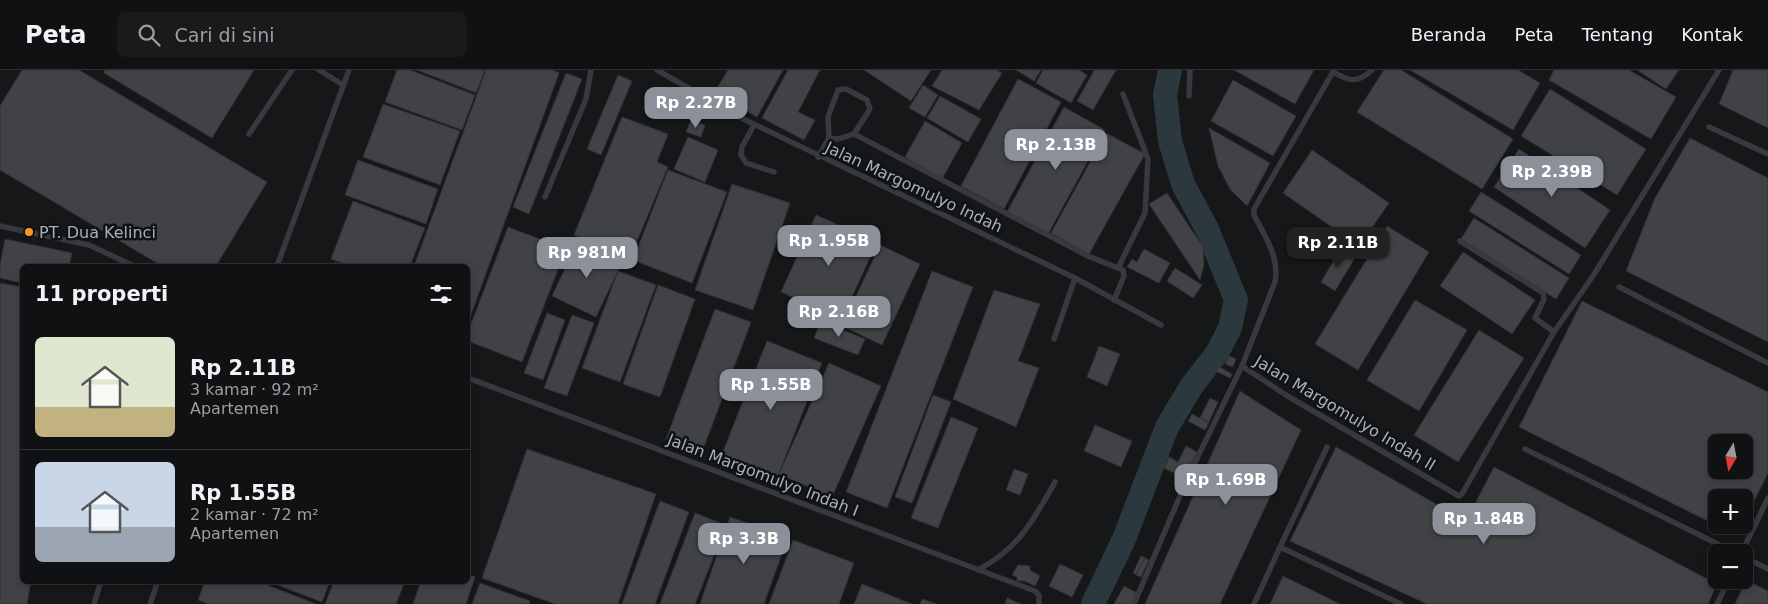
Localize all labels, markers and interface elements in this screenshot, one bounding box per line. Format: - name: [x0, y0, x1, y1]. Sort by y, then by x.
- search box: [117, 12, 467, 57]
- text: Peta: [25, 21, 87, 49]
- icon: search: [135, 21, 163, 49]
- text: Cari di sini: [175, 24, 274, 46]
- text: Beranda: [1411, 24, 1486, 45]
- text: Peta: [1514, 24, 1554, 45]
- text: Tentang: [1582, 24, 1653, 45]
- text: Kontak: [1681, 24, 1743, 45]
- pin: Rp 2.27B: [644, 87, 748, 129]
- text: Rp 2.27B: [655, 93, 737, 112]
- pin: Rp 2.13B: [1004, 128, 1108, 171]
- text: Rp 2.13B: [1015, 135, 1097, 154]
- street label: Jalan Margomulyo Indah: [821, 137, 1006, 236]
- pin: Rp 2.39B: [1500, 156, 1604, 198]
- text: Rp 2.39B: [1511, 162, 1593, 181]
- place label: PT. Dua Kelinci: [39, 223, 156, 242]
- pin: Rp 1.95B: [777, 224, 881, 267]
- marker: PT. Dua Kelinci: [23, 226, 35, 238]
- pin: Rp 2.11B: [1286, 226, 1390, 269]
- text: Rp 1.95B: [788, 231, 870, 250]
- text: Rp 2.11B: [1297, 233, 1379, 252]
- pin: Rp 981M: [541, 236, 633, 279]
- text: Rp 981M: [548, 243, 626, 262]
- icon: filters: [427, 280, 455, 308]
- text: 11 properti: [35, 282, 168, 306]
- pin: Rp 2.16B: [787, 296, 891, 338]
- text: Rp 2.16B: [798, 302, 880, 321]
- street label: Jalan Margomulyo Indah II: [1250, 351, 1439, 475]
- text: Rp 2.11B: [190, 356, 296, 380]
- icon: home: [75, 357, 135, 417]
- pin: Rp 1.55B: [719, 368, 823, 411]
- text: Rp 1.55B: [730, 375, 812, 394]
- text: 3 kamar · 92 m²: [190, 380, 319, 399]
- text: Apartemen: [190, 399, 279, 418]
- street label: Jalan Margomulyo Indah I: [664, 429, 861, 520]
- north arrow: [1708, 434, 1752, 479]
- map controls: [1708, 434, 1753, 589]
- pin: Rp 1.69B: [1174, 464, 1278, 506]
- text: Rp 1.69B: [1185, 470, 1267, 489]
- text: Rp 1.55B: [190, 481, 296, 505]
- icon: home: [75, 482, 135, 542]
- button: +: [1708, 489, 1753, 534]
- pin: Rp 1.84B: [1432, 502, 1536, 545]
- text: 2 kamar · 72 m²: [190, 505, 319, 524]
- text: Rp 1.84B: [1443, 509, 1525, 528]
- pin: Rp 3.3B: [698, 522, 790, 565]
- text: Apartemen: [190, 524, 279, 543]
- text: Rp 3.3B: [709, 529, 779, 548]
- button: −: [1708, 544, 1753, 589]

